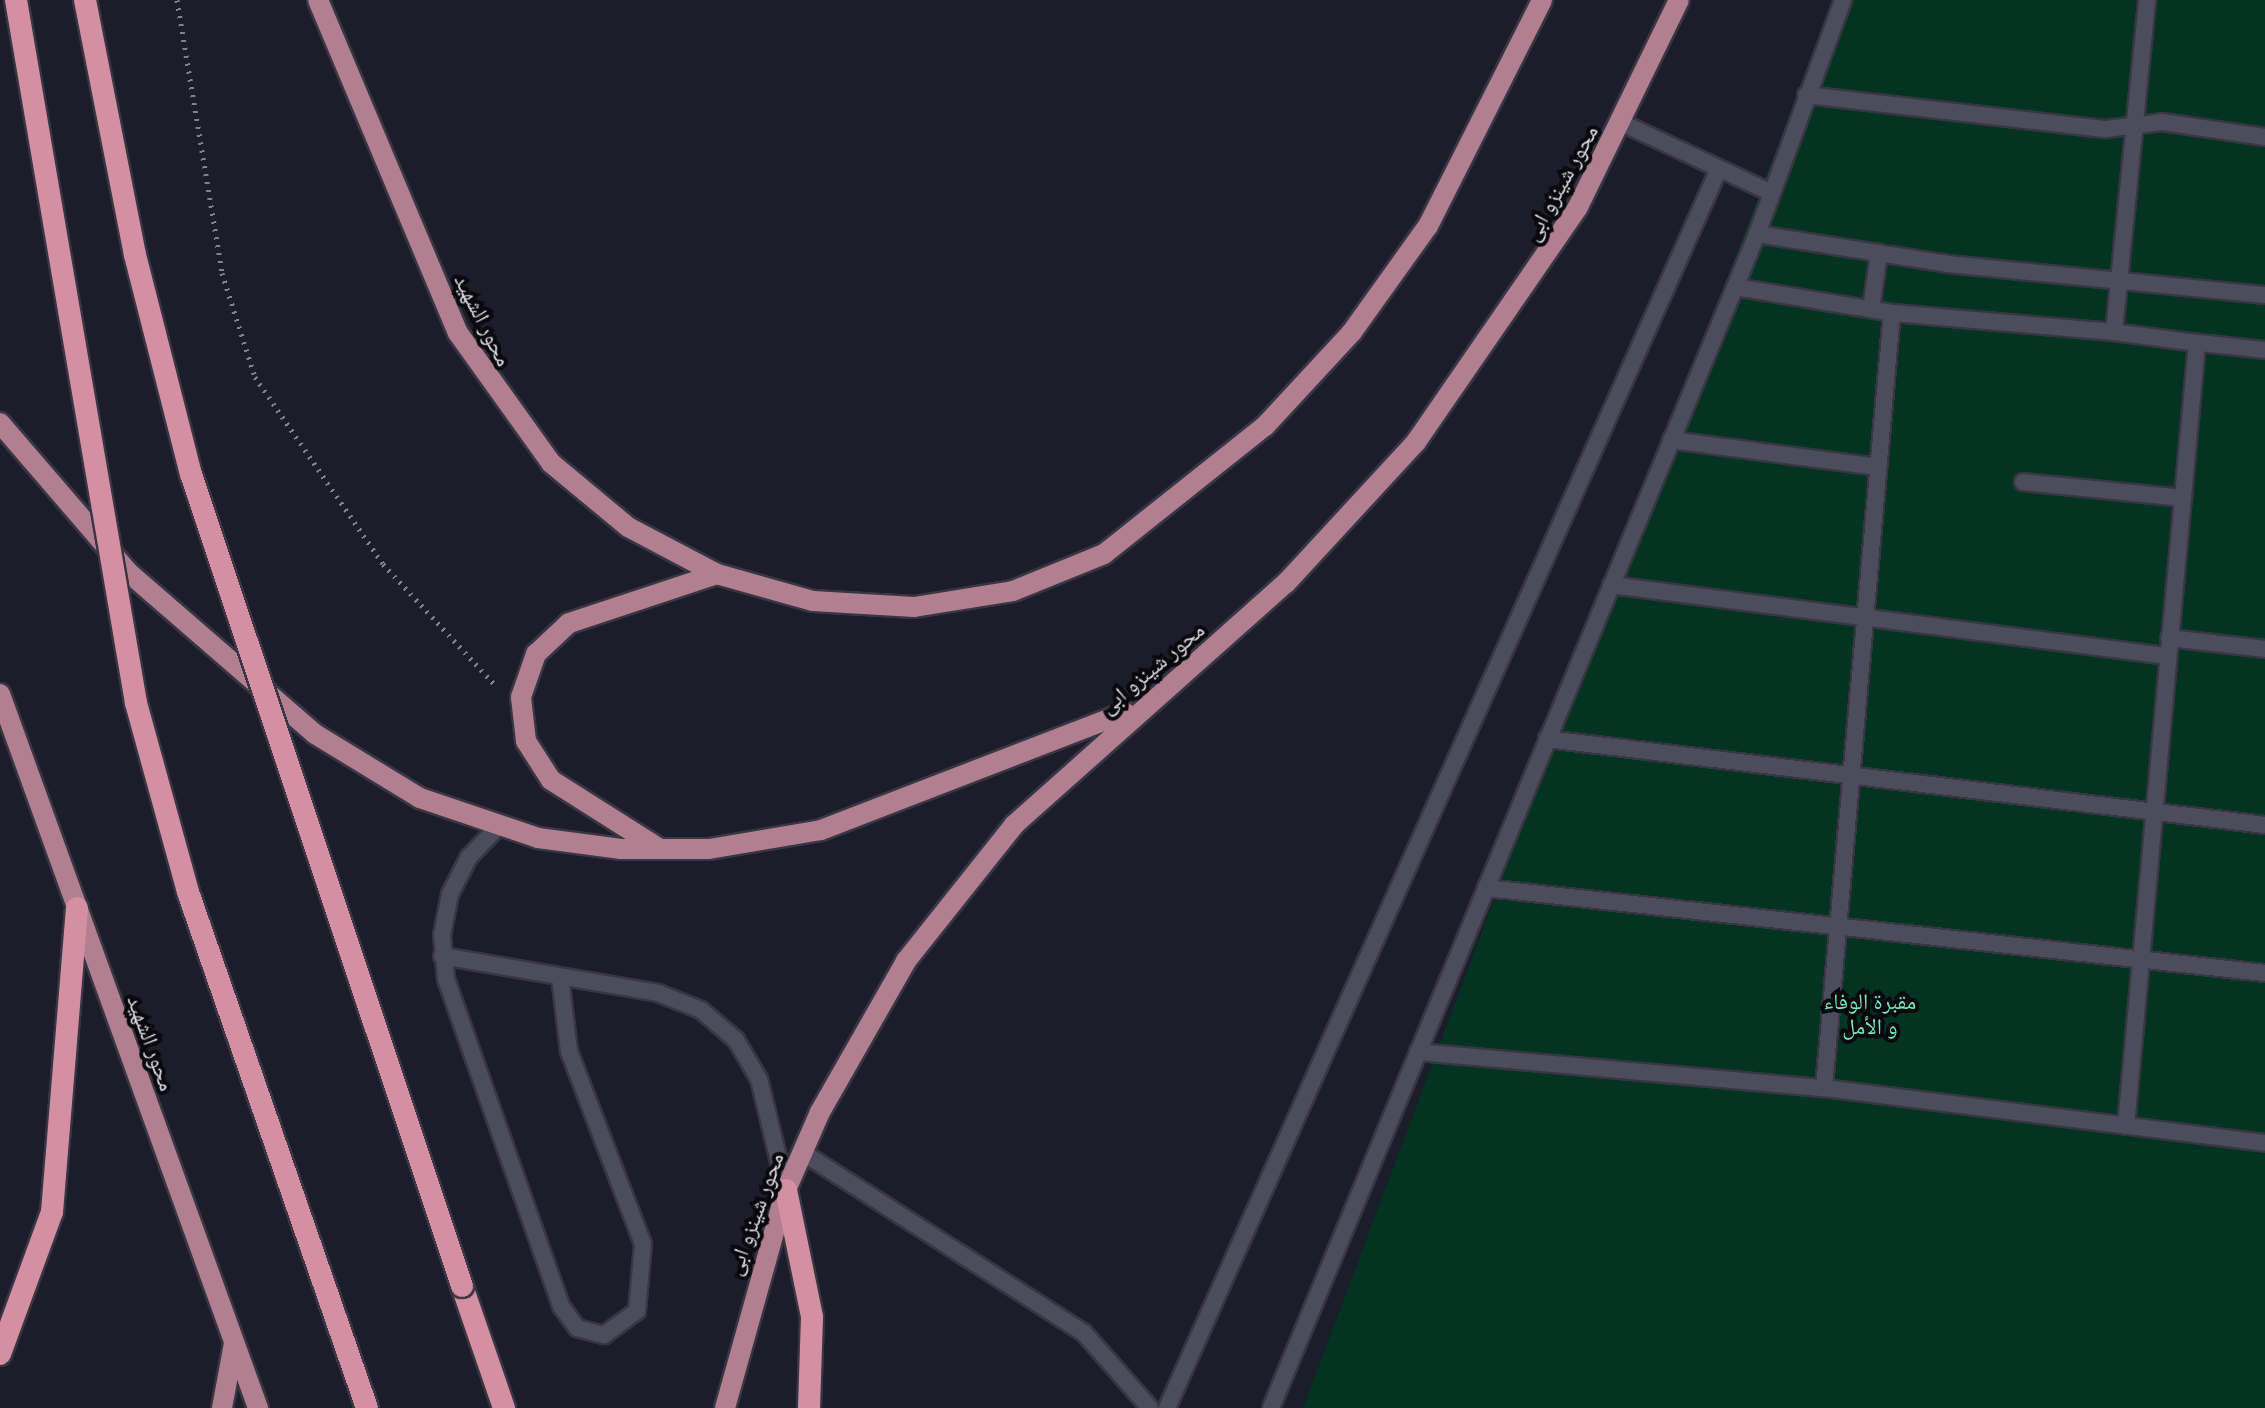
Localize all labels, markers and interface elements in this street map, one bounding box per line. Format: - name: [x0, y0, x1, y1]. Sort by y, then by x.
- street label: محور شينزو ابى: [1518, 120, 1604, 246]
- street label: محور الشهيد: [449, 269, 517, 371]
- street label: محور شينزو ابى: [1094, 617, 1210, 719]
- park label: مقبرة الوفاء و الأمل: [1824, 988, 1916, 1040]
- street label: محور الشهيد: [121, 991, 181, 1095]
- street label: محور شينزو ابى: [721, 1149, 789, 1279]

